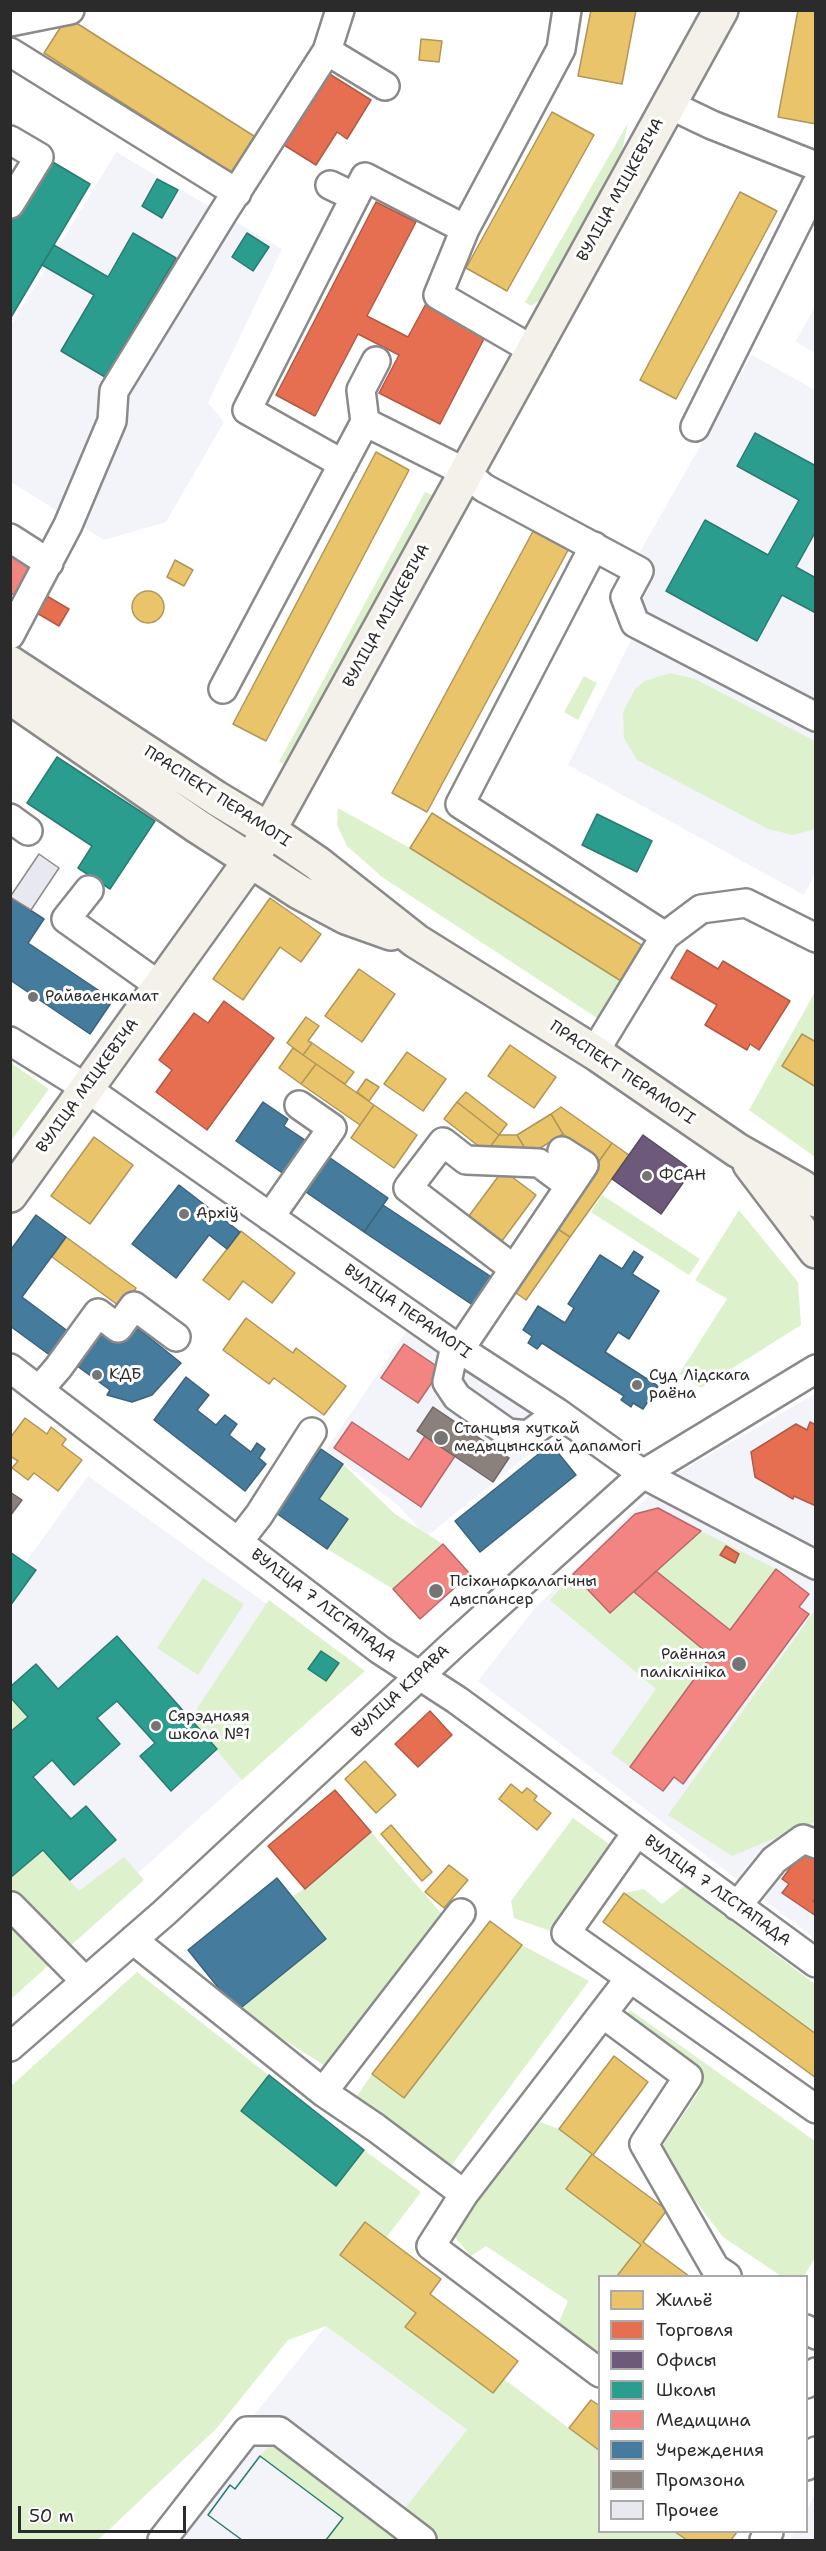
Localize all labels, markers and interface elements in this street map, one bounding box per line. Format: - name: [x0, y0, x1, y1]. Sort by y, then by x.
- street label: ВУЛІЦА МІЦКЕВІЧА: [574, 115, 668, 265]
- street label: ВУЛІЦА МІЦКЕВІЧА: [340, 541, 434, 691]
- street label: ПРАСПЕКТ ПЕРАМОГІ: [140, 742, 294, 852]
- place label: Райваенкамат: [45, 987, 159, 1007]
- marker: Райваенкамат: [26, 990, 40, 1004]
- street label: ВУЛІЦА МІЦКЕВІЧА: [33, 1015, 143, 1157]
- street label: ПРАСПЕКТ ПЕРАМОГІ: [546, 1017, 698, 1129]
- place label: ФСАН: [659, 1166, 706, 1186]
- marker: ФСАН: [640, 1169, 654, 1183]
- place label: Архіў: [196, 1204, 239, 1224]
- marker: Архіў: [177, 1207, 191, 1221]
- street label: ВУЛІЦА ПЕРАМОГІ: [340, 1261, 474, 1363]
- place label: КДБ: [109, 1365, 142, 1385]
- place label: Суд Лідскага раёна: [649, 1366, 750, 1404]
- marker: КДБ: [90, 1368, 104, 1382]
- marker: Суд Лідскага раёна: [630, 1378, 644, 1392]
- place label: Станцыя хуткай медыцынскай дапамогі: [454, 1419, 642, 1457]
- marker: Станцыя хуткай медыцынскай дапамогі: [432, 1429, 450, 1447]
- street label: ВУЛІЦА 7 ЛІСТАПАДА: [247, 1545, 399, 1667]
- place label: Псіханаркалагічны дыспансер: [450, 1572, 597, 1610]
- marker: Псіханаркалагічны дыспансер: [427, 1582, 445, 1600]
- street label: ВУЛІЦА КІРАВА: [348, 1642, 454, 1742]
- place label: Раённая паліклініка: [640, 1645, 726, 1683]
- marker: Раённая паліклініка: [730, 1655, 748, 1673]
- place label: Сярэднаяя школа №1: [168, 1707, 250, 1745]
- marker: Сярэднаяя школа №1: [149, 1719, 163, 1733]
- street label: ВУЛІЦА 7 ЛІСТАПАДА: [640, 1831, 794, 1951]
- legend: [598, 2275, 808, 2533]
- text: Жильё: [656, 2288, 713, 2312]
- text: Торговля: [656, 2318, 734, 2342]
- text: Офисы: [656, 2348, 717, 2372]
- text: Школы: [656, 2378, 716, 2402]
- text: Медицина: [656, 2408, 751, 2432]
- text: Учреждения: [656, 2438, 764, 2462]
- text: Промзона: [656, 2468, 745, 2492]
- scale bar: [21, 2494, 189, 2532]
- text: Прочее: [656, 2498, 719, 2522]
- text: 50 m: [29, 2504, 74, 2528]

